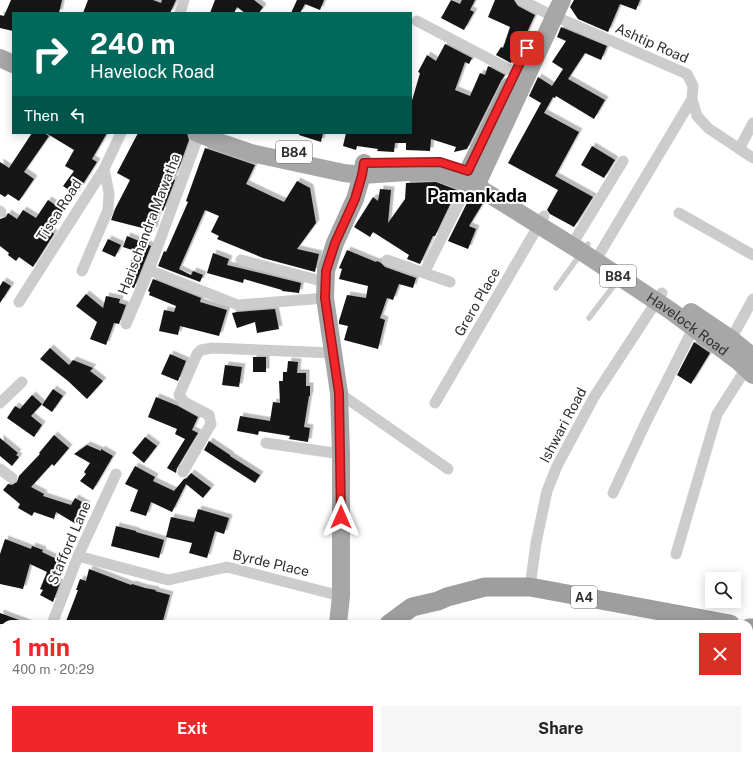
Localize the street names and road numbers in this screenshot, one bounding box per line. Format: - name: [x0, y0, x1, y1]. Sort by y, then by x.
- street label: Ashtip Road: [613, 20, 691, 66]
- road number: B84: [276, 141, 312, 163]
- street label: Harischandra Mawatha: [115, 151, 183, 297]
- street label: Tissa Road: [33, 176, 85, 244]
- street label: Grero Place: [451, 265, 503, 339]
- road number: B84: [600, 265, 636, 287]
- street label: Havelock Road: [644, 289, 731, 359]
- street label: Ishwari Road: [536, 385, 590, 465]
- street label: Stafford Lane: [44, 499, 94, 587]
- street label: Byrde Place: [231, 546, 311, 580]
- road number: A4: [571, 586, 597, 608]

